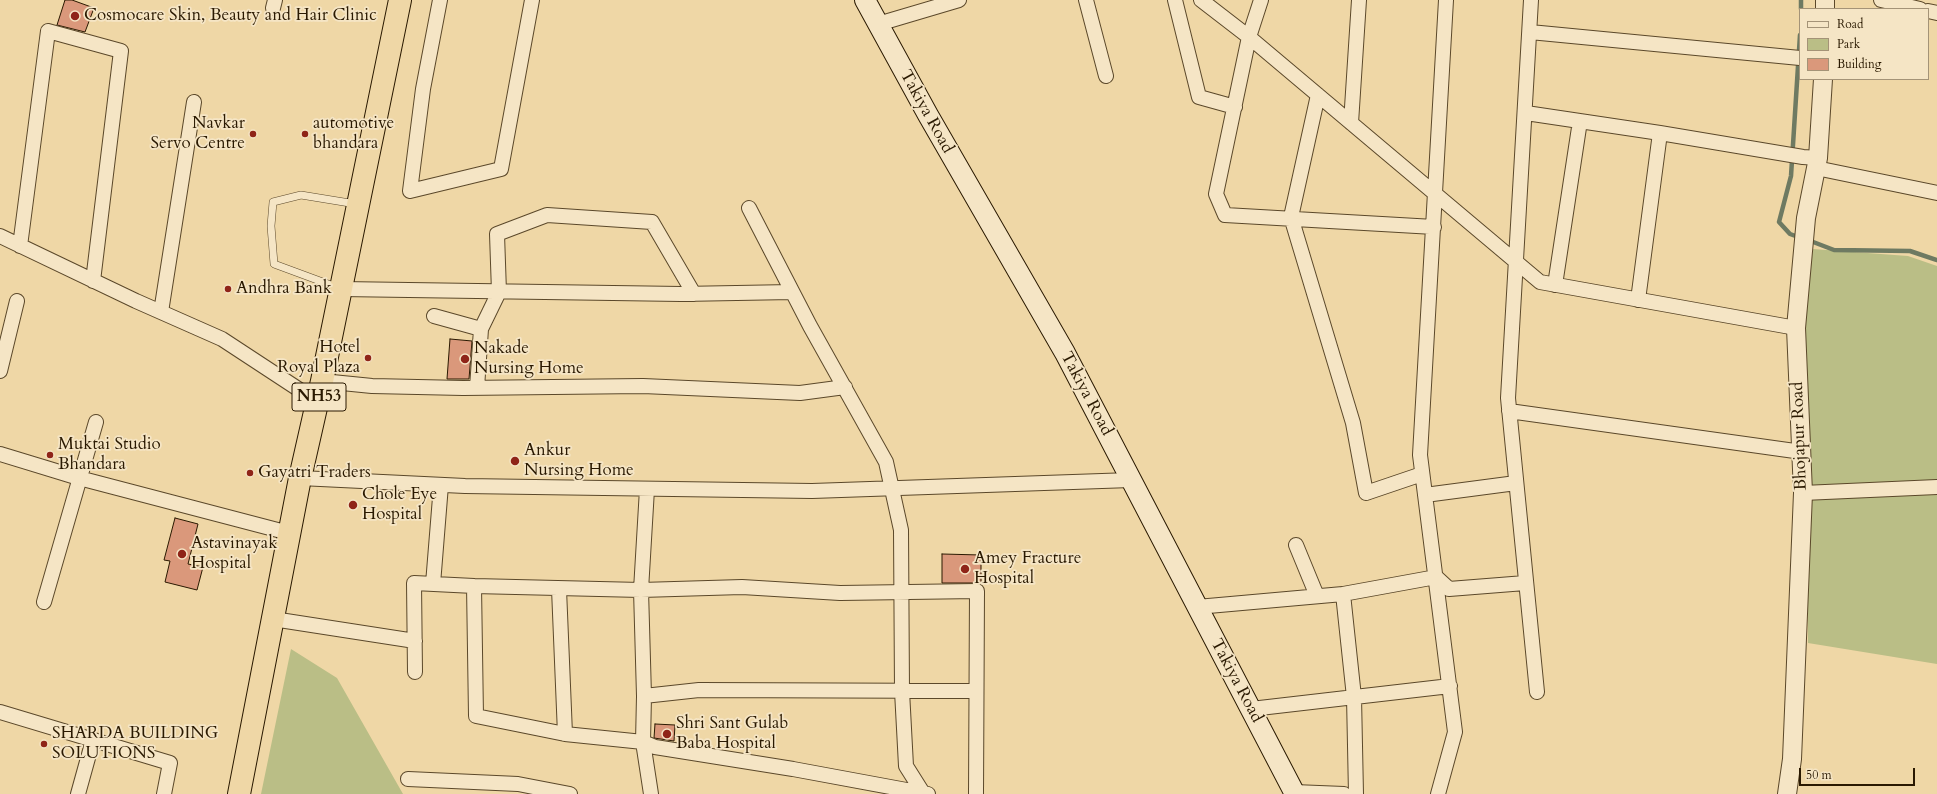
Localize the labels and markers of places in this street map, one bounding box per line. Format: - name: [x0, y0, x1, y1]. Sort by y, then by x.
- place label: Cosmocare Skin, Beauty and Hair Clinic: [84, 6, 377, 26]
- marker: Cosmocare Skin, Beauty and Hair Clinic: [69, 10, 81, 22]
- place label: Navkar Servo Centre: [151, 114, 245, 154]
- place label: automotive bhandara: [313, 114, 394, 154]
- marker: Navkar Servo Centre: [248, 129, 258, 139]
- marker: automotive bhandara: [300, 129, 310, 139]
- place label: Andhra Bank: [236, 279, 332, 299]
- marker: Andhra Bank: [223, 284, 233, 294]
- place label: Hotel Royal Plaza: [277, 338, 360, 378]
- place label: Nakade Nursing Home: [474, 339, 584, 379]
- marker: Hotel Royal Plaza: [363, 353, 373, 363]
- marker: Nakade Nursing Home: [459, 353, 471, 365]
- place label: Muktai Studio Bhandara: [58, 435, 161, 475]
- place label: Ankur Nursing Home: [524, 441, 634, 481]
- marker: Muktai Studio Bhandara: [45, 450, 55, 460]
- marker: Ankur Nursing Home: [509, 455, 521, 467]
- place label: Gayatri Traders: [258, 463, 371, 483]
- marker: Gayatri Traders: [245, 468, 255, 478]
- place label: Chole Eye Hospital: [362, 485, 437, 525]
- marker: Chole Eye Hospital: [347, 499, 359, 511]
- place label: Astavinayak Hospital: [191, 534, 277, 574]
- marker: Astavinayak Hospital: [176, 548, 188, 560]
- place label: Amey Fracture Hospital: [974, 549, 1081, 589]
- marker: Amey Fracture Hospital: [959, 563, 971, 575]
- place label: Shri Sant Gulab Baba Hospital: [676, 714, 788, 754]
- place label: SHARDA BUILDING SOLUTIONS: [52, 724, 218, 764]
- marker: Shri Sant Gulab Baba Hospital: [661, 728, 673, 740]
- marker: SHARDA BUILDING SOLUTIONS: [39, 739, 49, 749]

